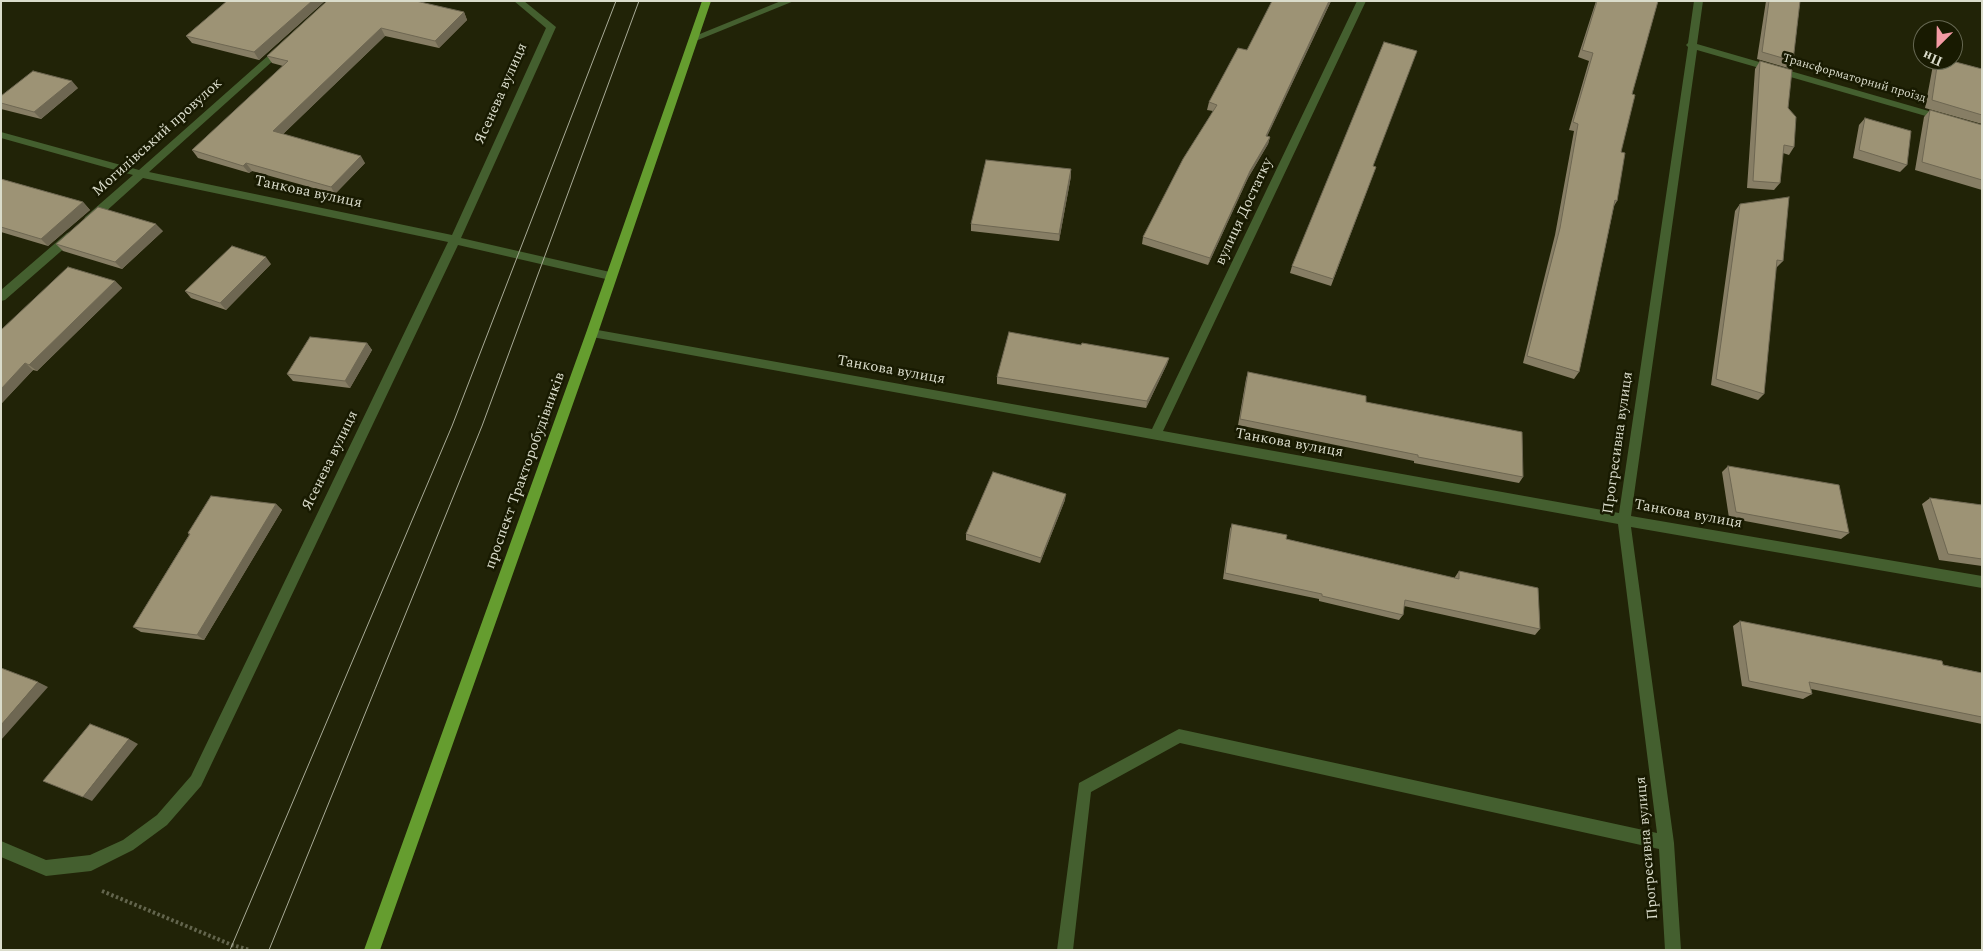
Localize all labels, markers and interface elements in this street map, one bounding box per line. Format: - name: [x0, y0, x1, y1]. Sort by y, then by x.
- north arrow: [1913, 20, 1963, 70]
- street label: Ясенева вулиця: [472, 41, 532, 147]
- text: Пн: [1919, 45, 1946, 72]
- street label: Трансформаторний проїзд: [1781, 52, 1927, 106]
- street label: Могилівський провулок: [89, 75, 227, 201]
- street label: вулиця Достатку: [1212, 155, 1278, 269]
- street label: Танкова вулиця: [252, 173, 364, 213]
- street label: Танкова вулиця: [835, 353, 947, 389]
- street label: проспект Тракторобудівників: [482, 370, 570, 572]
- street label: Прогресивна вулиця: [1600, 371, 1638, 515]
- street label: Ясенева вулиця: [299, 408, 363, 514]
- street label: Танкова вулиця: [1233, 426, 1345, 462]
- street label: Танкова вулиця: [1632, 497, 1744, 533]
- street label: Прогресивна вулиця: [1633, 776, 1663, 920]

